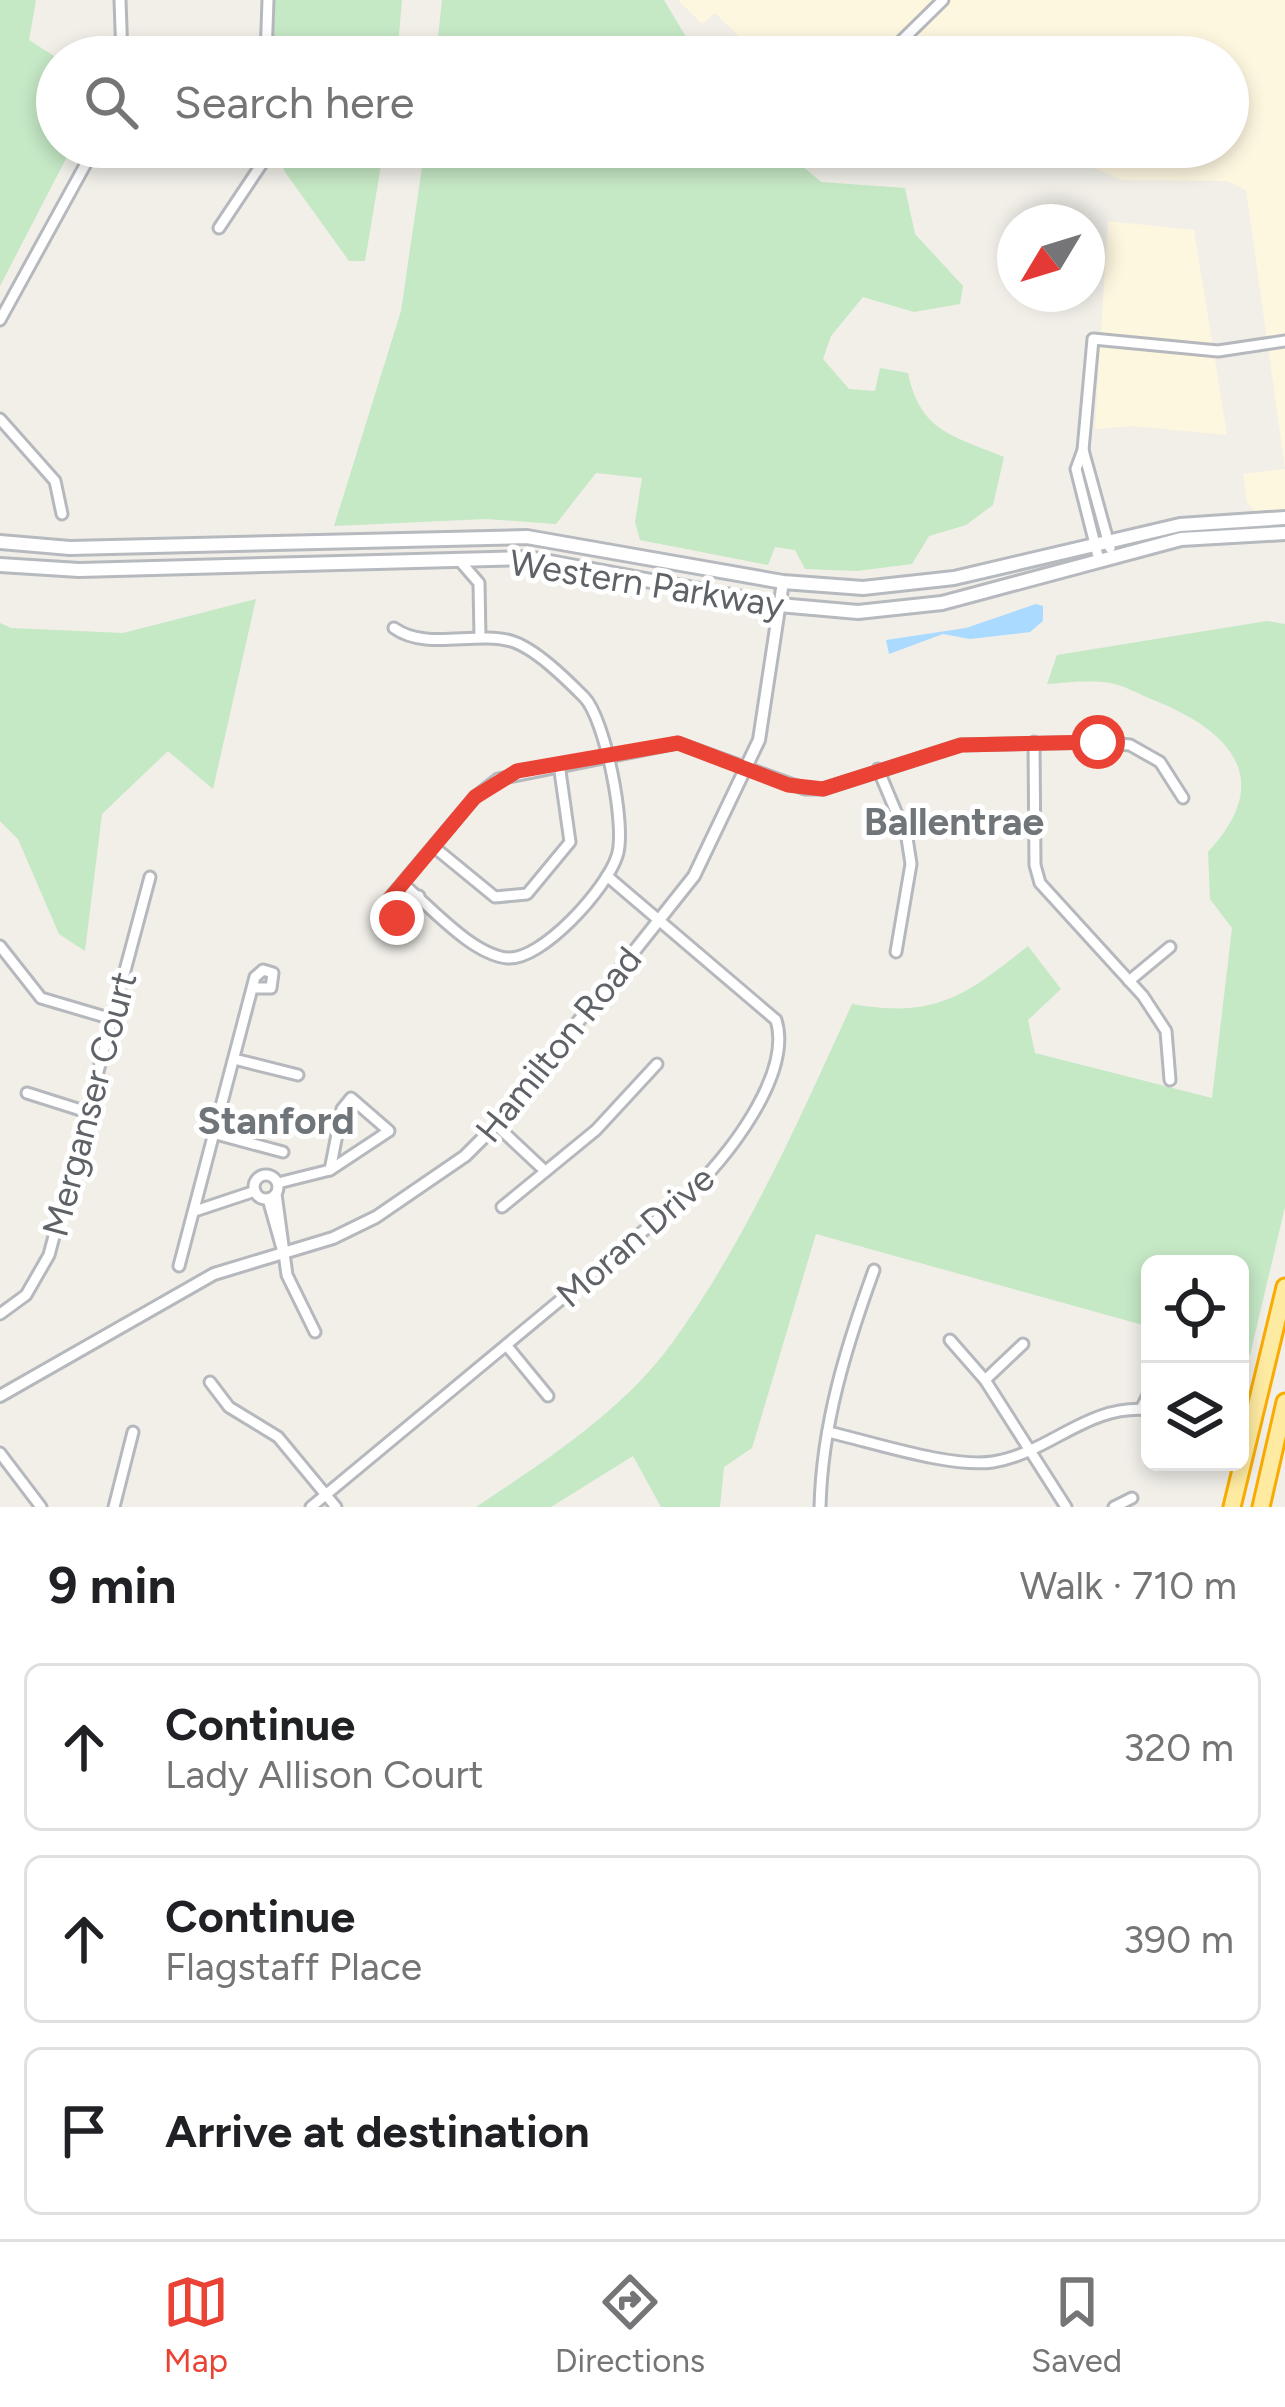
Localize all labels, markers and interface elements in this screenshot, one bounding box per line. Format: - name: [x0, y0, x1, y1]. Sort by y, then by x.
- search box: [36, 36, 1249, 168]
- icon: search: [78, 69, 144, 135]
- text: Search here: [174, 75, 414, 129]
- north arrow: [997, 204, 1105, 312]
- street label: Western Parkway: [507, 541, 787, 626]
- route start: [1071, 715, 1125, 769]
- district label: Ballentrae: [864, 798, 1044, 845]
- route end: [370, 891, 424, 945]
- street label: Hamilton Road: [467, 938, 650, 1151]
- street label: Merganser Court: [34, 967, 145, 1241]
- district label: Stanford: [197, 1097, 355, 1144]
- street label: Moran Drive: [548, 1156, 723, 1316]
- map controls: [1141, 1255, 1249, 1471]
- button: locate: [1141, 1255, 1249, 1363]
- button: layers: [1141, 1363, 1249, 1471]
- text: 9 min: [48, 1555, 177, 1616]
- text: Walk · 710 m: [1020, 1562, 1237, 1609]
- text: Continue: [165, 1697, 355, 1751]
- icon: ahead: [51, 1714, 117, 1780]
- text: 320 m: [1123, 1724, 1234, 1771]
- text: Lady Allison Court: [165, 1751, 483, 1798]
- text: Continue: [165, 1889, 355, 1943]
- icon: ahead: [51, 1906, 117, 1972]
- text: 390 m: [1123, 1916, 1234, 1963]
- text: Flagstaff Place: [165, 1943, 422, 1990]
- icon: arrive: [51, 2098, 117, 2164]
- text: Arrive at destination: [165, 2104, 589, 2158]
- tab: Map: [163, 2269, 229, 2380]
- tab: Directions: [555, 2269, 705, 2380]
- tab: Saved: [1031, 2269, 1122, 2380]

